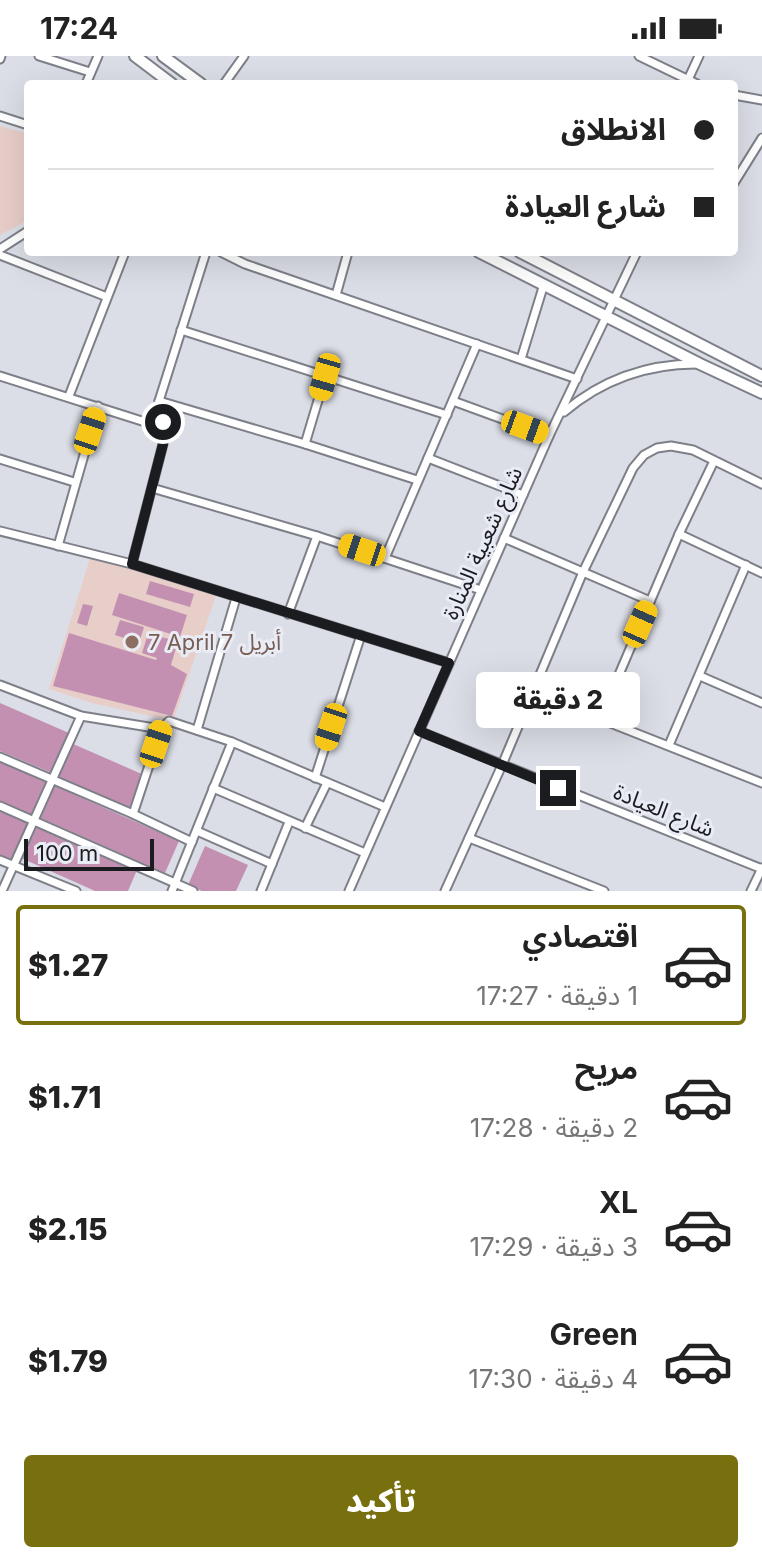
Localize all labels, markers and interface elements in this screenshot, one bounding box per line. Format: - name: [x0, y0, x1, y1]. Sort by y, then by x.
- text: 17:24: [40, 10, 118, 46]
- text: الانطلاق: [561, 111, 666, 147]
- text: شارع العيادة: [505, 188, 666, 224]
- car: [307, 351, 343, 403]
- car: [71, 404, 109, 458]
- route start: [145, 404, 181, 440]
- car: [498, 408, 552, 446]
- street label: شارع شعبية المنارة: [437, 463, 531, 625]
- car: [335, 531, 389, 569]
- car: [619, 597, 661, 651]
- place label: 7 April 7 أبريل: [148, 629, 281, 655]
- marker: 7 April 7 أبريل: [123, 633, 141, 651]
- callout: 2 دقيقة: [476, 672, 640, 728]
- text: 2 دقيقة: [513, 684, 603, 715]
- car: [312, 700, 350, 754]
- car: [137, 717, 175, 771]
- route end: [540, 770, 576, 806]
- street label: شارع العيادة: [609, 778, 718, 846]
- scale bar: [24, 835, 154, 871]
- text: 100 m: [36, 840, 98, 866]
- text: اقتصادي: [523, 918, 638, 954]
- icon: car: [662, 929, 734, 1001]
- text: $1.27: [28, 947, 108, 983]
- text: 1 دقيقة · 17:27: [476, 980, 638, 1011]
- text: مريح: [575, 1050, 638, 1086]
- icon: car: [662, 1061, 734, 1133]
- text: $1.71: [28, 1079, 102, 1115]
- text: 2 دقيقة · 17:28: [470, 1112, 638, 1143]
- text: XL: [599, 1184, 638, 1220]
- icon: car: [662, 1193, 734, 1265]
- text: $2.15: [28, 1211, 108, 1247]
- text: 3 دقيقة · 17:29: [469, 1231, 638, 1262]
- text: Green: [550, 1316, 638, 1352]
- icon: car: [662, 1325, 734, 1397]
- text: $1.79: [28, 1343, 108, 1379]
- text: 4 دقيقة · 17:30: [468, 1363, 638, 1394]
- button: تأكيد: [24, 1455, 738, 1547]

